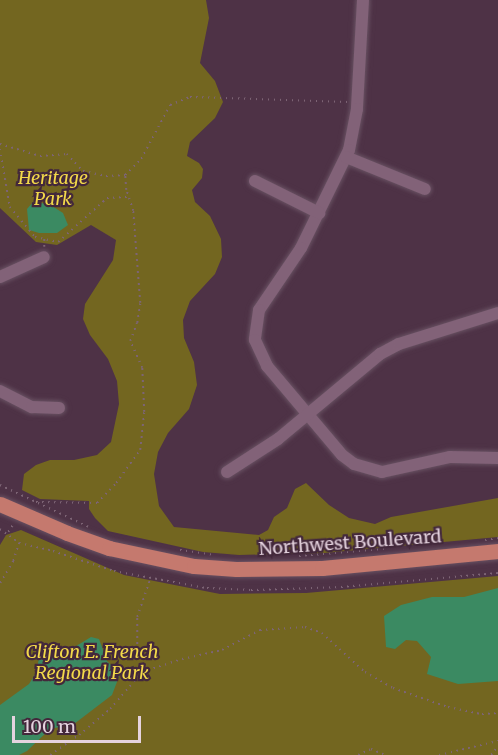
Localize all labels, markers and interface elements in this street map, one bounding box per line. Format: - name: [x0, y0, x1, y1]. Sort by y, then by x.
- park label: Heritage Park: [18, 168, 88, 210]
- street label: Northwest Boulevard: [258, 526, 442, 560]
- park label: Clifton E. French Regional Park: [25, 642, 159, 684]
- scale bar: [15, 704, 144, 742]
- text: 100 m: [23, 715, 76, 738]

